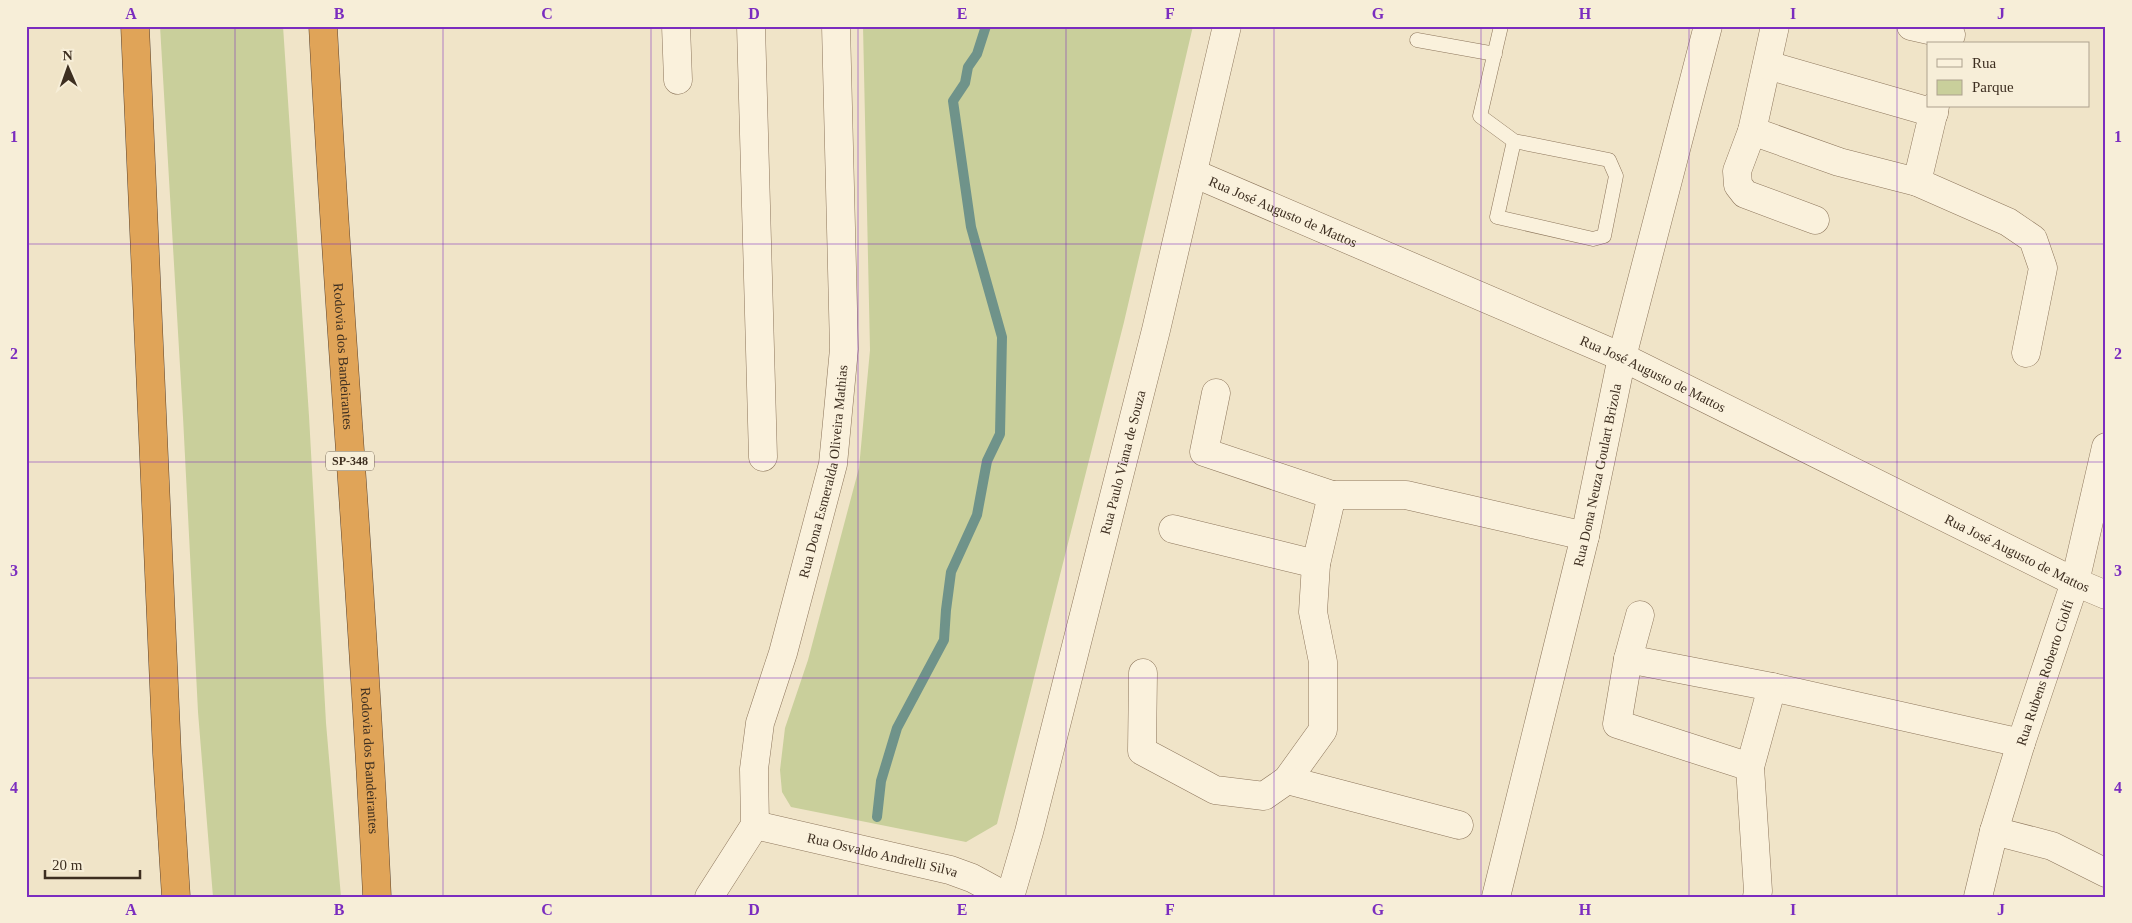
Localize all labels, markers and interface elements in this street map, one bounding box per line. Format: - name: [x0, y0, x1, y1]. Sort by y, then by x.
- text: A: [125, 5, 137, 22]
- text: B: [334, 5, 345, 22]
- text: C: [541, 5, 553, 22]
- text: D: [748, 5, 760, 22]
- text: E: [957, 5, 967, 22]
- text: F: [1165, 5, 1175, 22]
- text: G: [1372, 5, 1385, 22]
- text: H: [1579, 5, 1592, 22]
- text: I: [1790, 5, 1796, 22]
- text: J: [1997, 5, 2005, 22]
- north arrow: [42, 42, 92, 92]
- legend: [1927, 42, 2090, 108]
- text: N: [62, 48, 73, 63]
- text: Rua: [1972, 55, 1997, 71]
- text: Parque: [1972, 79, 2014, 95]
- text: 1: [10, 128, 18, 145]
- text: 1: [2114, 128, 2122, 145]
- street label: Rua José Augusto de Mattos: [1207, 174, 1359, 250]
- street label: Rodovia dos Bandeirantes: [331, 283, 356, 430]
- street label: Rua José Augusto de Mattos: [1578, 333, 1728, 415]
- text: 2: [10, 345, 18, 362]
- text: 2: [2114, 345, 2122, 362]
- street label: Rua Dona Esmeralda Oliveira Mathias: [796, 364, 850, 580]
- street label: Rua Dona Neuza Goulart Brizola: [1571, 381, 1624, 568]
- street label: Rua Paulo Viana de Souza: [1098, 388, 1149, 536]
- road number: SP-348: [326, 452, 374, 471]
- street label: Rua José Augusto de Mattos: [1942, 512, 2092, 595]
- text: 3: [10, 562, 18, 579]
- text: 3: [2114, 562, 2122, 579]
- street label: Rua Rubens Roberto Ciolfi: [2014, 598, 2076, 748]
- street label: Rodovia dos Bandeirantes: [358, 687, 381, 834]
- text: 4: [10, 779, 18, 796]
- text: 4: [2114, 779, 2122, 796]
- street label: Rua Osvaldo Andrelli Silva: [806, 830, 961, 881]
- scale bar: [45, 848, 140, 880]
- text: 20 m: [52, 857, 83, 873]
- text: A: [125, 901, 137, 918]
- text: B: [334, 901, 345, 918]
- text: C: [541, 901, 553, 918]
- text: D: [748, 901, 760, 918]
- text: E: [957, 901, 967, 918]
- text: F: [1165, 901, 1175, 918]
- text: G: [1372, 901, 1385, 918]
- text: H: [1579, 901, 1592, 918]
- text: I: [1790, 901, 1796, 918]
- text: J: [1997, 901, 2005, 918]

